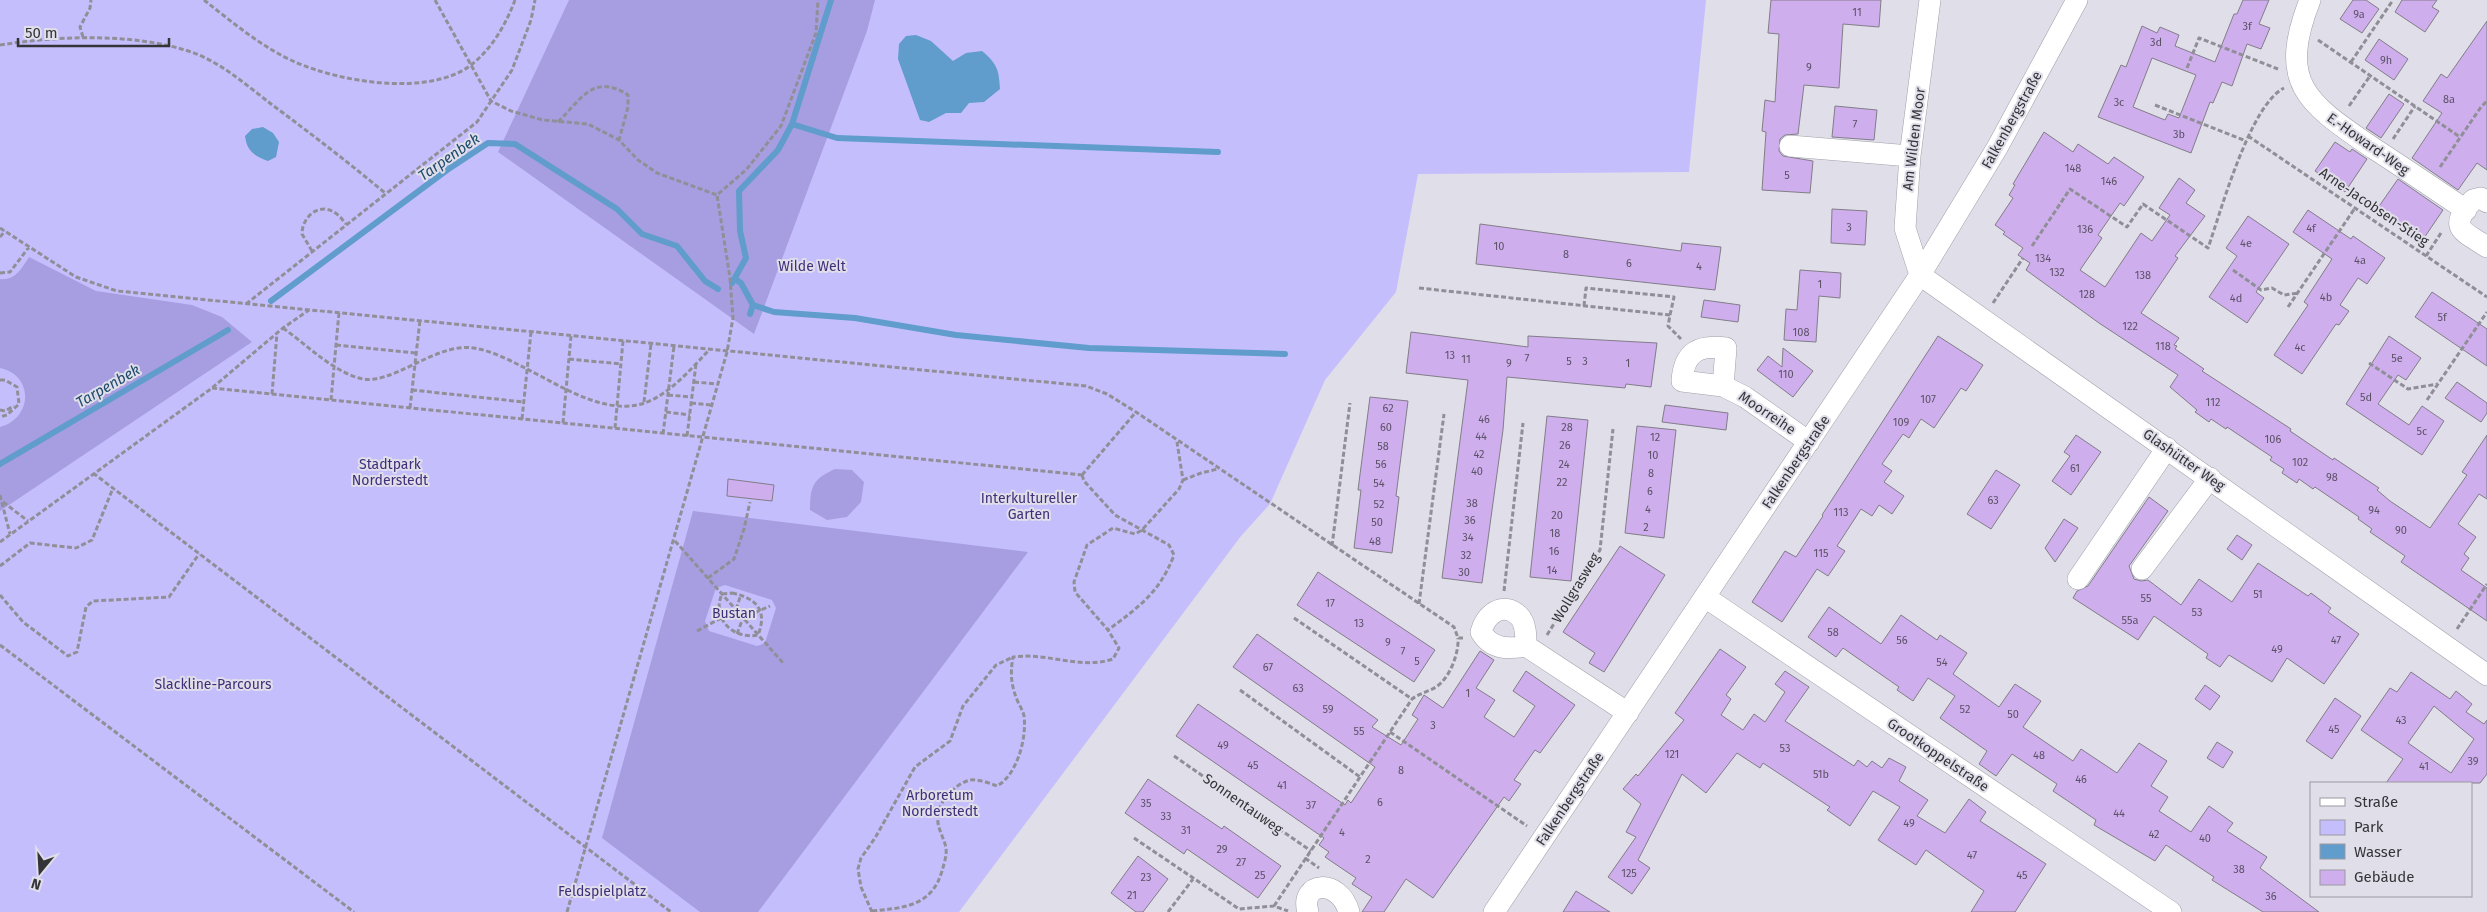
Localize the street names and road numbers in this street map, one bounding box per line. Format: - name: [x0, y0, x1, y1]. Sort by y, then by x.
- street label: Falkenbergstraße: [1978, 68, 2046, 172]
- street label: Am Wilden Moor: [1899, 86, 1929, 192]
- street label: E.-Howard-Weg: [2324, 109, 2413, 179]
- street label: Arne-Jacobsen-Stieg: [2316, 164, 2433, 250]
- street label: Moorreihe: [1735, 388, 1799, 438]
- street label: Falkenbergstraße: [1759, 412, 1833, 512]
- street label: Glashütter Weg: [2140, 425, 2229, 495]
- street label: Wollgrasweg: [1548, 549, 1604, 626]
- street label: Grootkoppelstraße: [1884, 715, 1992, 795]
- street label: Falkenbergstraße: [1533, 749, 1607, 849]
- street label: Sonnentauweg: [1200, 770, 1287, 838]

